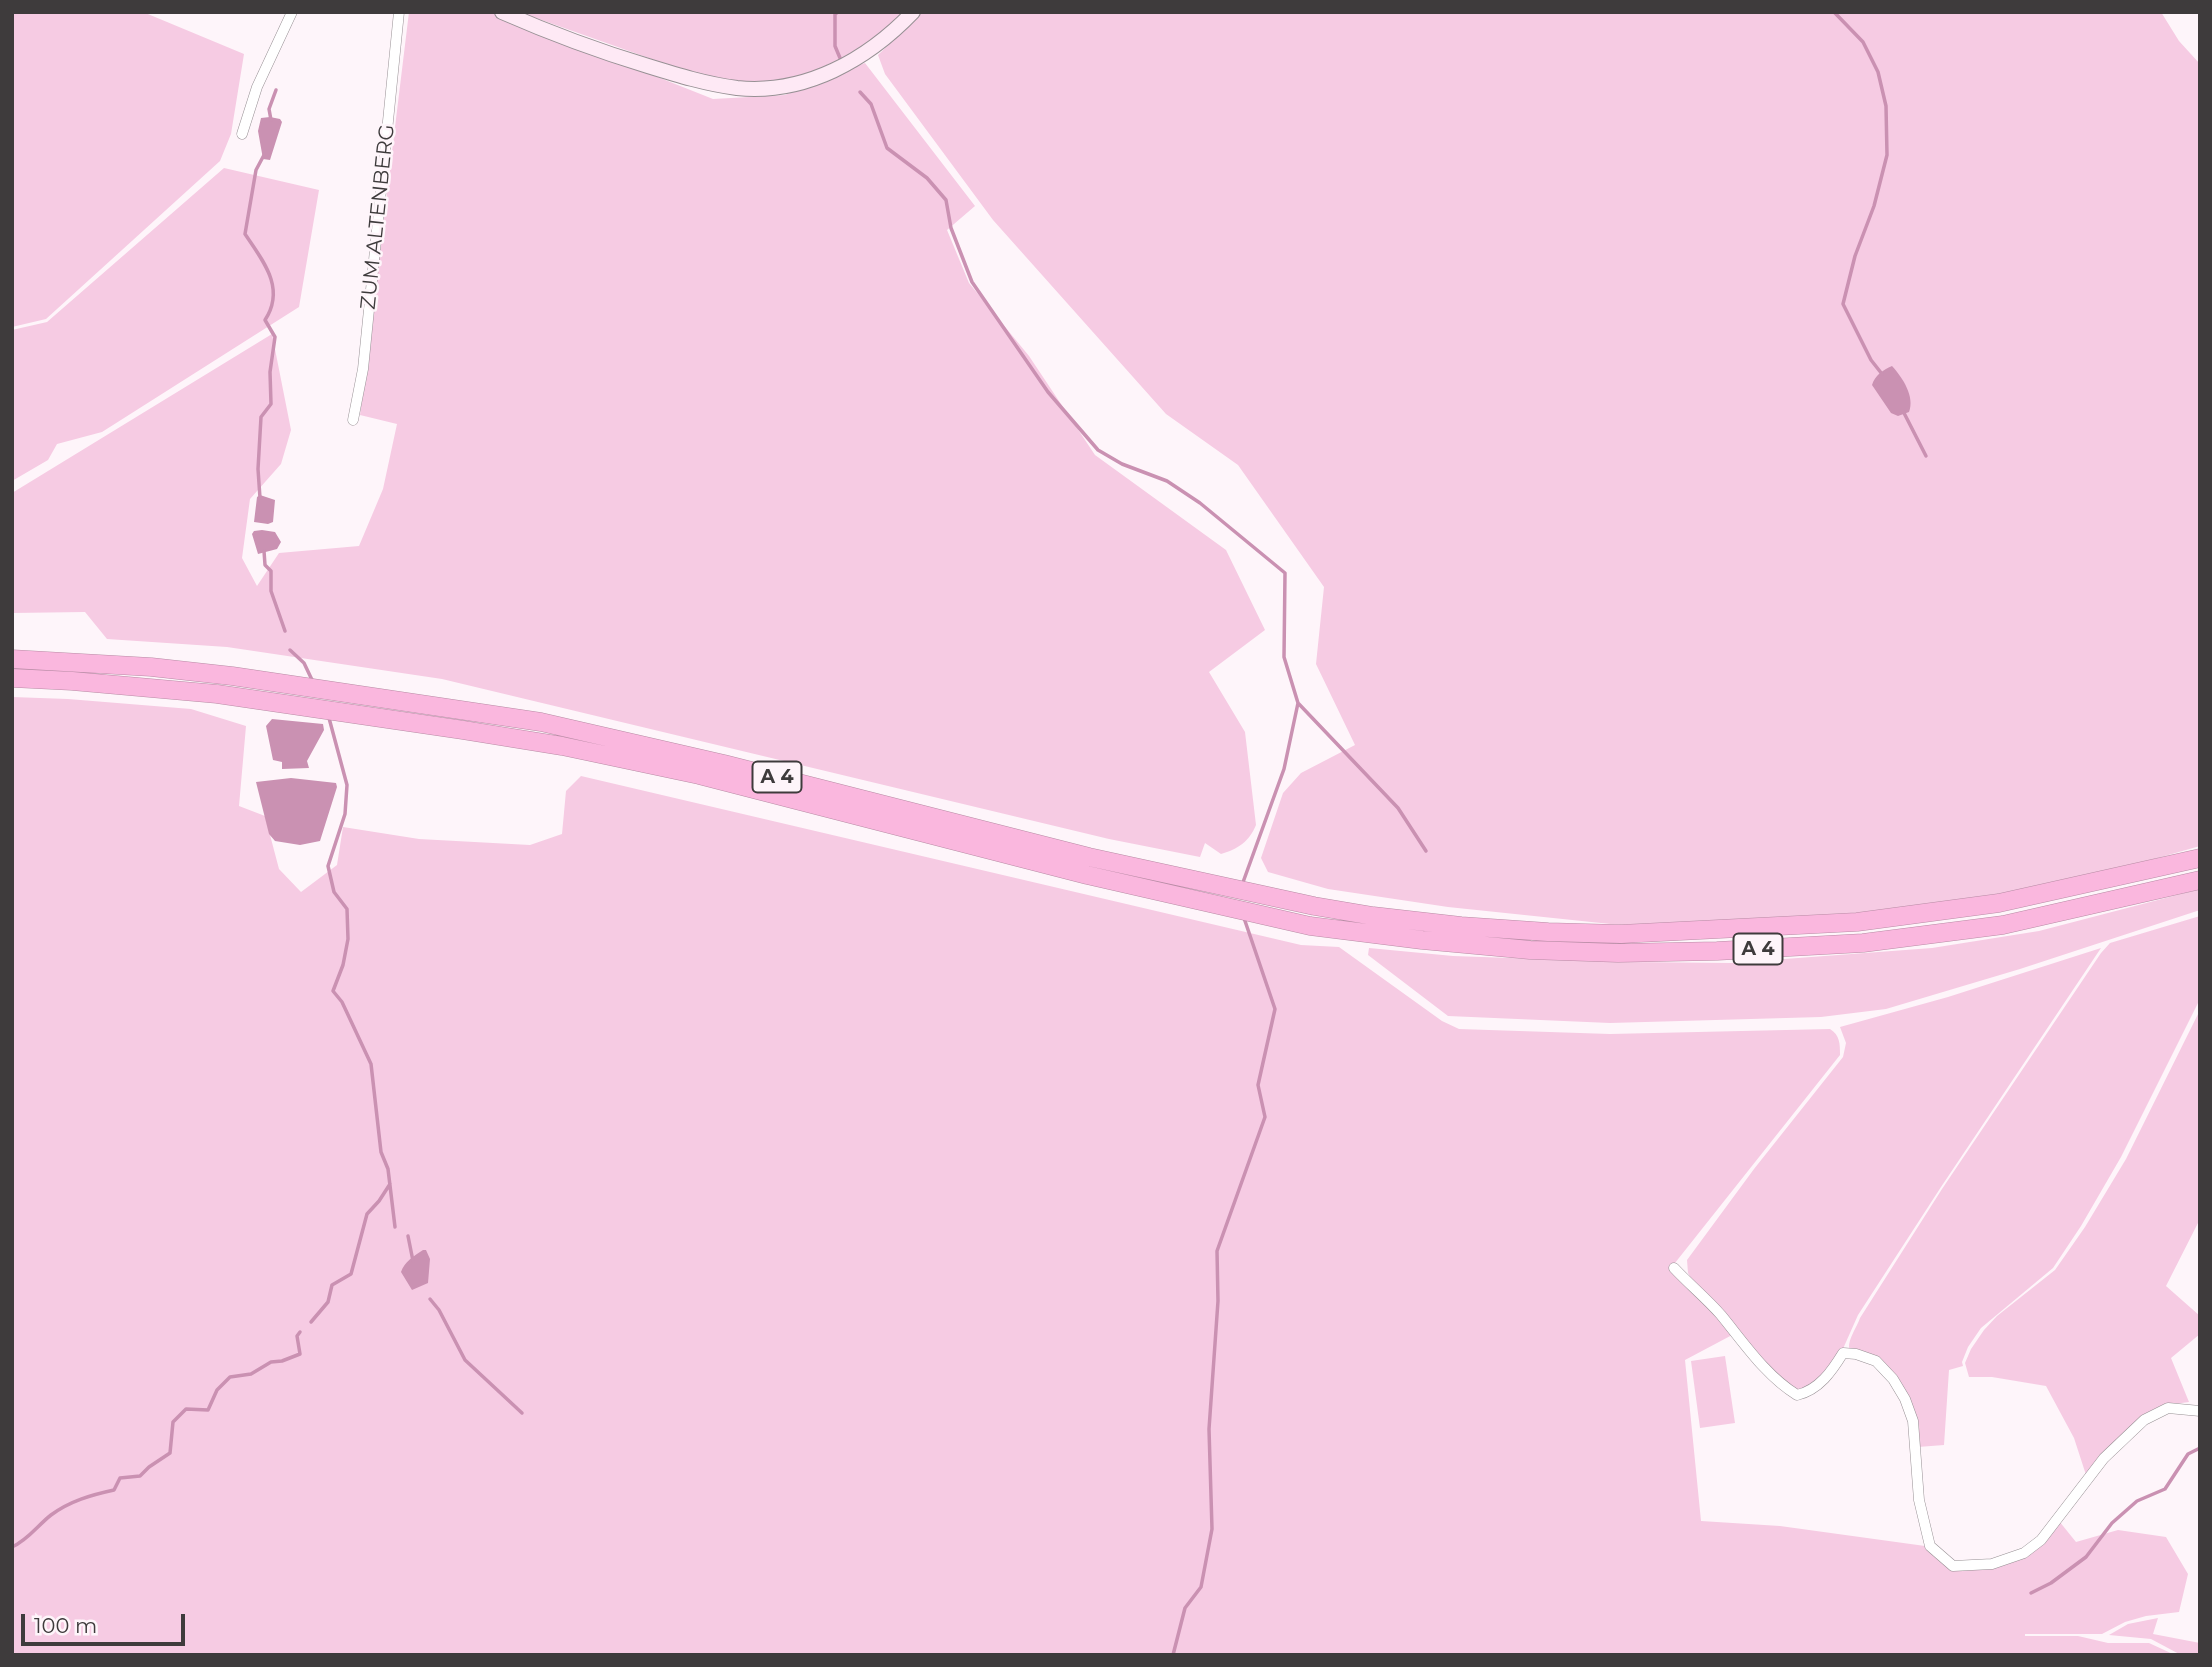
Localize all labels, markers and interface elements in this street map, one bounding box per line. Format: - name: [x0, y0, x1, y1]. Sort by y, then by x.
- street label: ZUM ALTENBERG: [356, 123, 400, 311]
- road number: A 4: [752, 762, 802, 792]
- road number: A 4: [1734, 934, 1782, 965]
- scale bar: [24, 1600, 189, 1644]
- text: 100 m: [34, 1613, 97, 1638]

